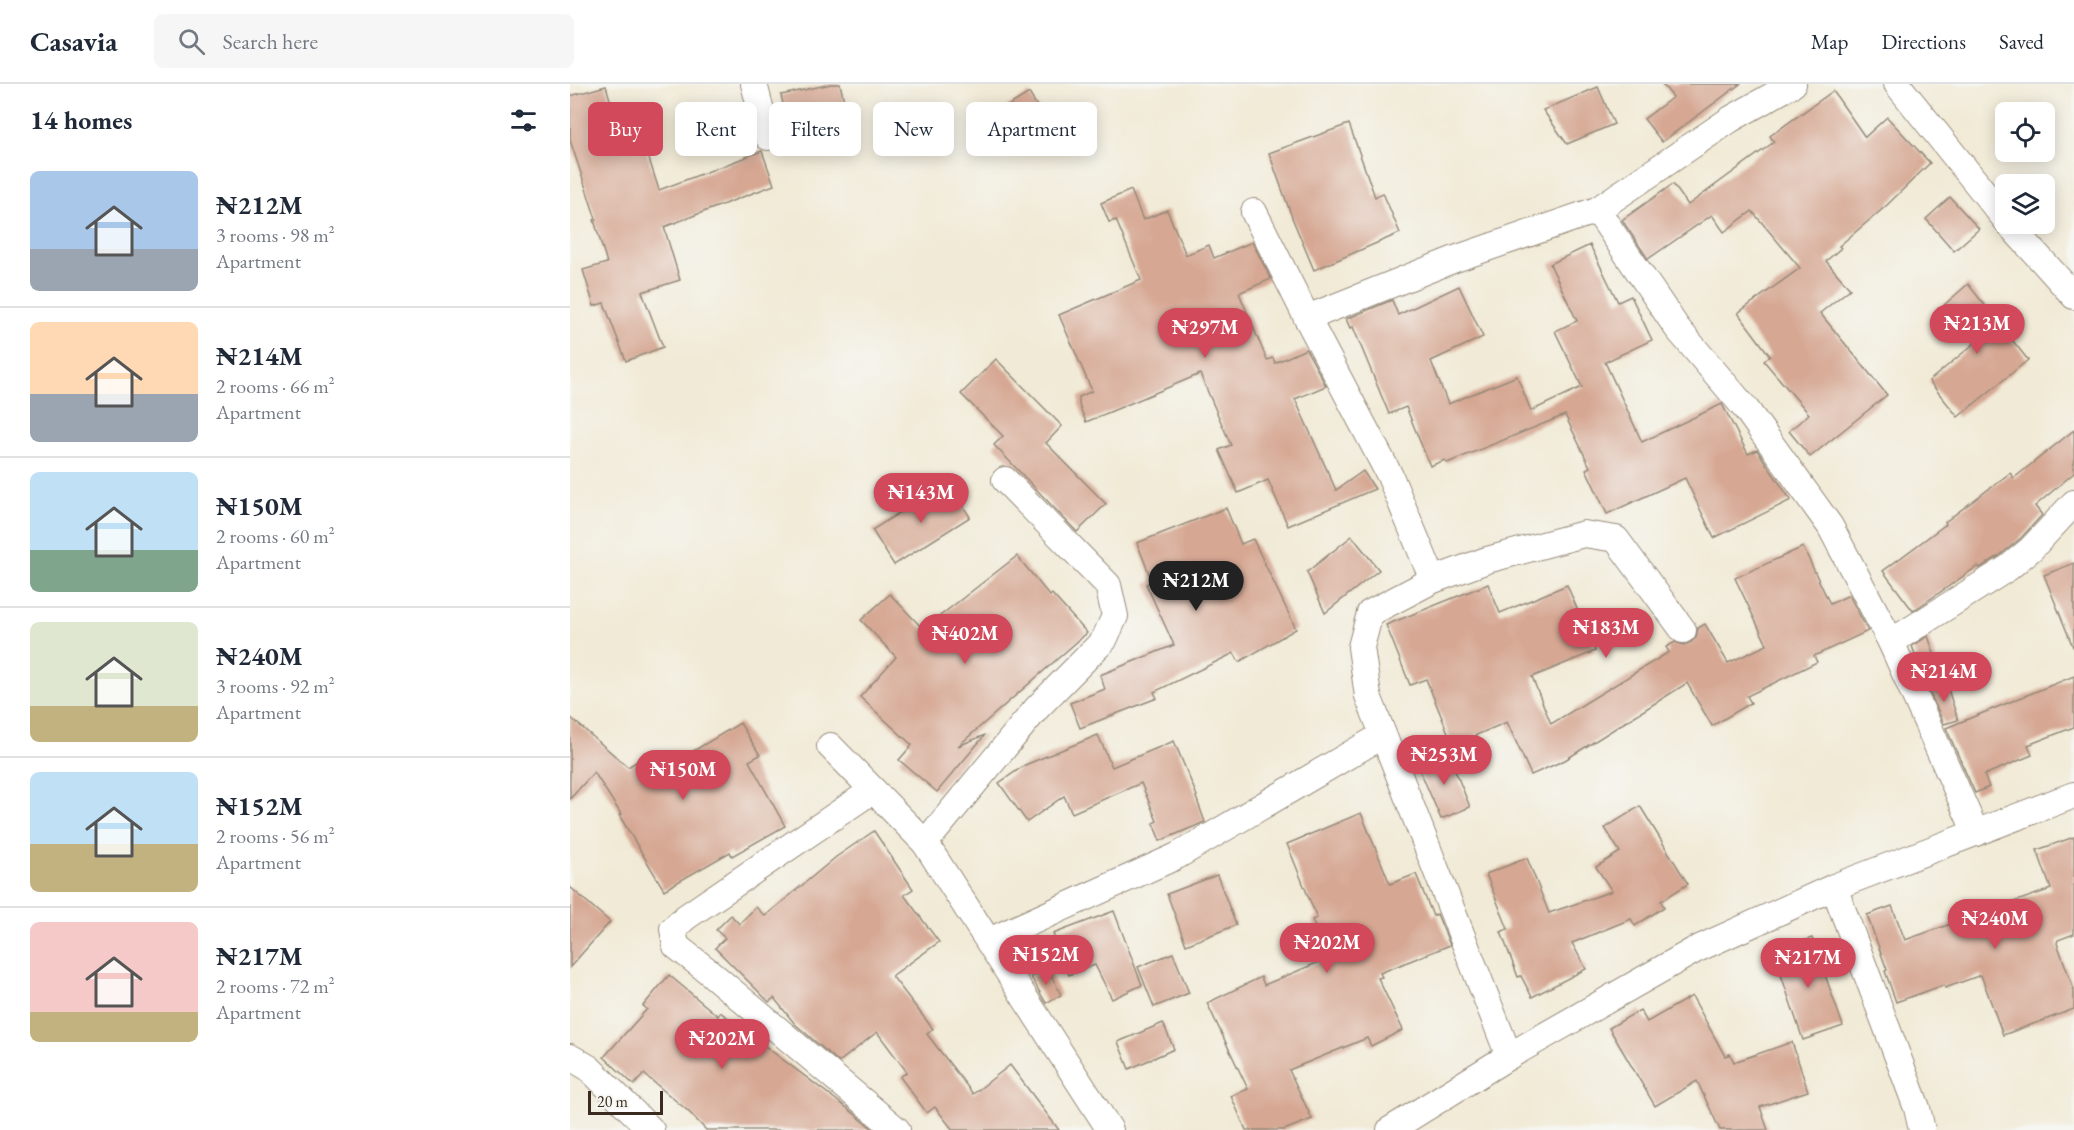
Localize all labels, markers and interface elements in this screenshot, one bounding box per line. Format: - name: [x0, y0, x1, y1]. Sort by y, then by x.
- search box: [154, 14, 574, 68]
- text: Casavia: [30, 23, 118, 59]
- icon: search: [175, 25, 208, 58]
- text: Search here: [223, 27, 318, 56]
- text: Map: [1811, 28, 1848, 55]
- text: Directions: [1881, 28, 1966, 55]
- text: Saved: [1999, 28, 2044, 55]
- chip: Buy: [588, 102, 663, 156]
- chip: Rent: [675, 102, 757, 156]
- chip: Filters: [769, 102, 861, 156]
- chip: New: [873, 102, 954, 156]
- chip: Apartment: [966, 102, 1097, 156]
- map controls: [1995, 102, 2055, 234]
- button: locate: [1995, 102, 2055, 162]
- text: 14 homes: [30, 103, 132, 137]
- icon: filters: [507, 104, 540, 137]
- button: layers: [1995, 174, 2055, 234]
- text: ₦212M: [216, 188, 303, 222]
- icon: home: [78, 195, 150, 267]
- text: 3 rooms · 98 m²: [216, 222, 335, 248]
- text: Apartment: [216, 248, 301, 274]
- pin: ₦213M: [1935, 304, 2019, 355]
- pin: ₦297M: [1163, 308, 1247, 359]
- text: ₦213M: [1944, 310, 2010, 336]
- text: ₦297M: [1172, 314, 1238, 340]
- text: ₦214M: [216, 339, 303, 373]
- icon: home: [78, 346, 150, 418]
- text: 2 rooms · 66 m²: [216, 373, 335, 399]
- text: Apartment: [216, 399, 301, 425]
- pin: ₦143M: [879, 473, 963, 524]
- text: ₦143M: [888, 479, 954, 505]
- text: ₦150M: [216, 489, 303, 523]
- icon: home: [78, 496, 150, 568]
- text: 2 rooms · 60 m²: [216, 523, 335, 549]
- text: Apartment: [216, 549, 301, 575]
- pin: ₦212M: [1154, 561, 1238, 612]
- text: ₦212M: [1163, 567, 1229, 593]
- pin: ₦183M: [1564, 608, 1648, 659]
- pin: ₦402M: [923, 614, 1007, 665]
- text: ₦183M: [1573, 614, 1639, 640]
- text: ₦402M: [932, 620, 998, 646]
- text: ₦240M: [216, 639, 303, 673]
- icon: home: [78, 646, 150, 718]
- pin: ₦214M: [1902, 652, 1986, 703]
- text: ₦214M: [1911, 658, 1977, 684]
- text: 3 rooms · 92 m²: [216, 673, 335, 699]
- text: Apartment: [216, 699, 301, 725]
- pin: ₦253M: [1402, 735, 1486, 786]
- text: ₦253M: [1411, 741, 1477, 767]
- pin: ₦150M: [641, 750, 725, 801]
- text: ₦150M: [650, 756, 716, 782]
- text: ₦152M: [216, 789, 303, 823]
- icon: home: [78, 796, 150, 868]
- text: 2 rooms · 56 m²: [216, 823, 335, 849]
- text: Apartment: [216, 849, 301, 875]
- pin: ₦240M: [1953, 899, 2037, 950]
- text: ₦240M: [1962, 905, 2028, 931]
- pin: ₦202M: [1285, 923, 1369, 974]
- text: ₦202M: [1294, 929, 1360, 955]
- pin: ₦152M: [1004, 935, 1088, 986]
- pin: ₦217M: [1766, 938, 1850, 989]
- text: ₦217M: [216, 939, 303, 973]
- text: ₦152M: [1013, 941, 1079, 967]
- text: ₦217M: [1775, 944, 1841, 970]
- icon: home: [78, 946, 150, 1018]
- text: 2 rooms · 72 m²: [216, 973, 335, 999]
- text: Apartment: [216, 999, 301, 1025]
- pin: ₦202M: [680, 1019, 764, 1070]
- text: ₦202M: [689, 1025, 755, 1051]
- scale bar: [588, 1088, 663, 1116]
- text: 20 m: [597, 1091, 628, 1112]

